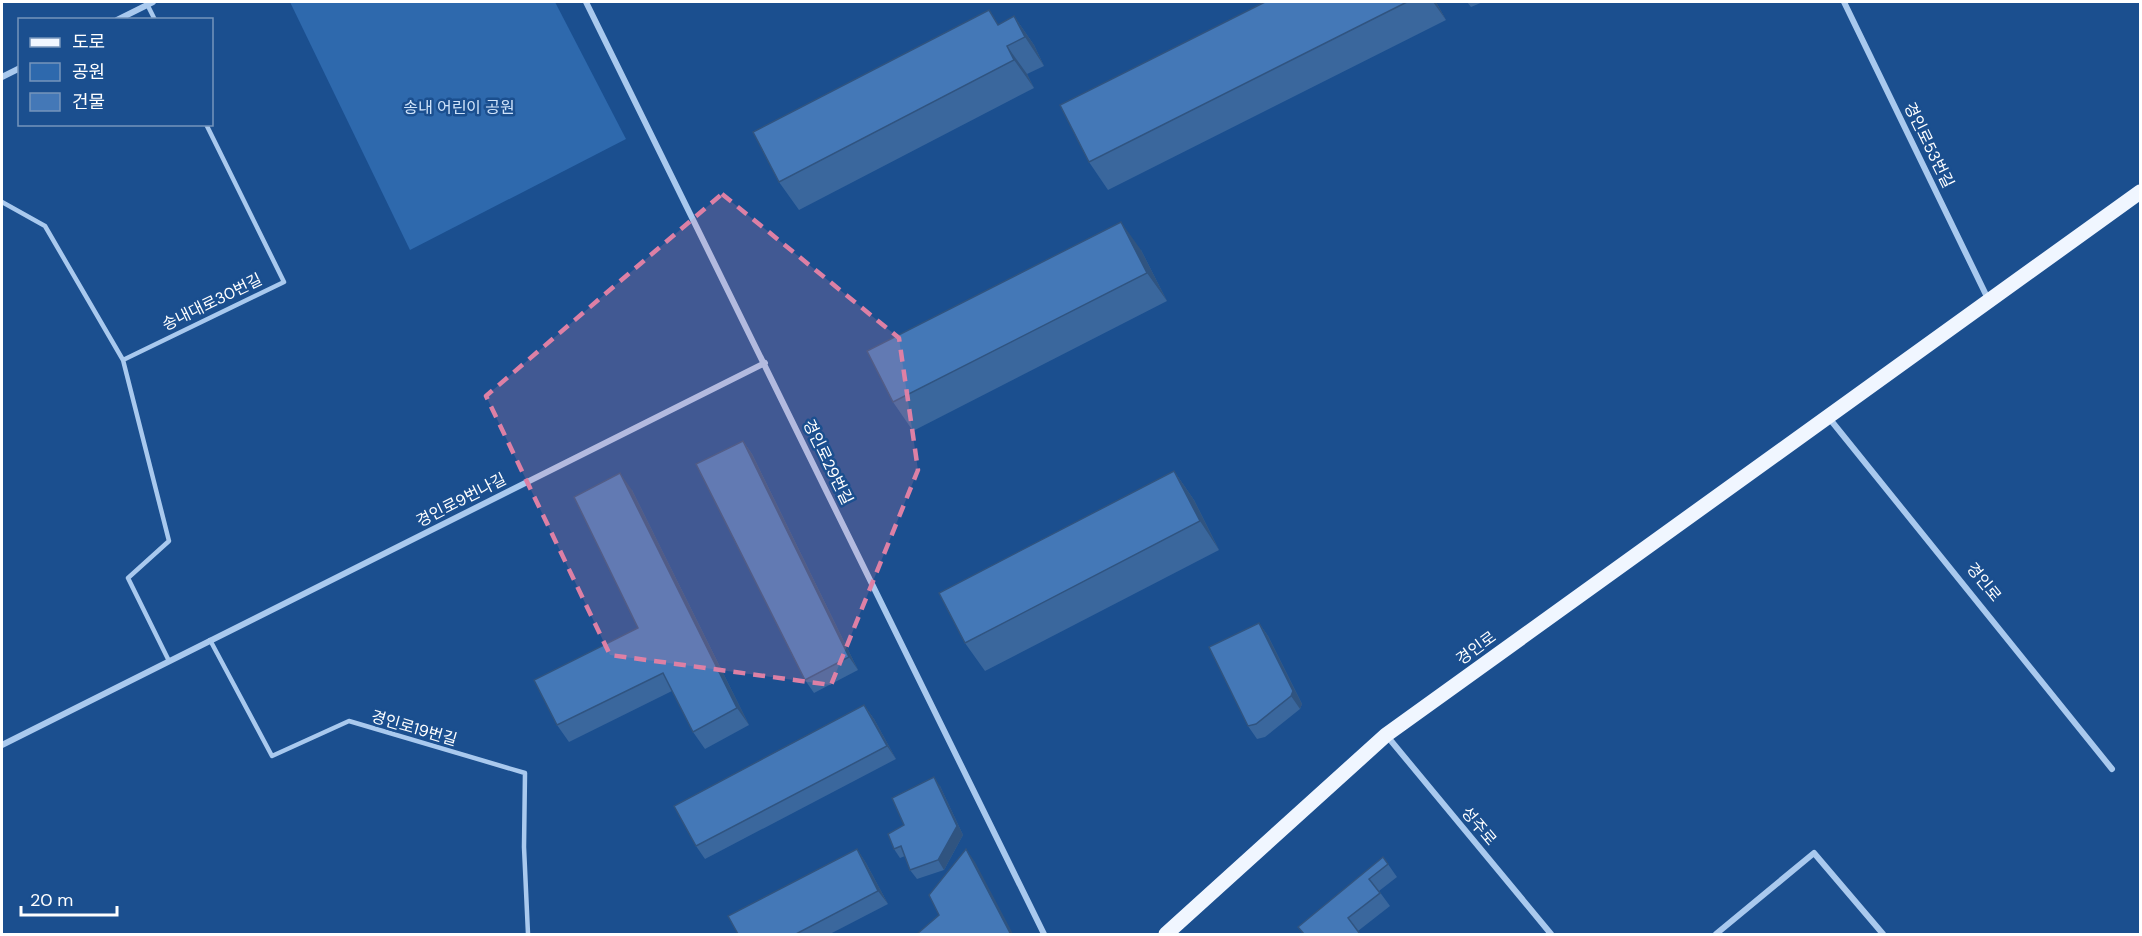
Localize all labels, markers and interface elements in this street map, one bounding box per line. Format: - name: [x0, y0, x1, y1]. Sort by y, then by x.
- legend: [18, 18, 213, 126]
- text: 도로: [72, 30, 105, 54]
- text: 공원: [72, 60, 105, 84]
- text: 건물: [72, 90, 105, 114]
- park label: 송내 어린이 공원: [403, 97, 515, 118]
- street label: 경인로53번길: [1899, 99, 1959, 191]
- street label: 송내대로30번길: [159, 269, 265, 335]
- street label: 경인로29번길: [798, 416, 858, 508]
- street label: 경인로9번나길: [412, 468, 510, 532]
- street label: 경인로: [1962, 558, 2006, 606]
- street label: 경인로: [1452, 626, 1500, 669]
- street label: 경인로19번길: [369, 706, 459, 750]
- street label: 성주로: [1457, 802, 1501, 850]
- scale bar: [21, 879, 117, 917]
- text: 20 m: [30, 888, 73, 912]

